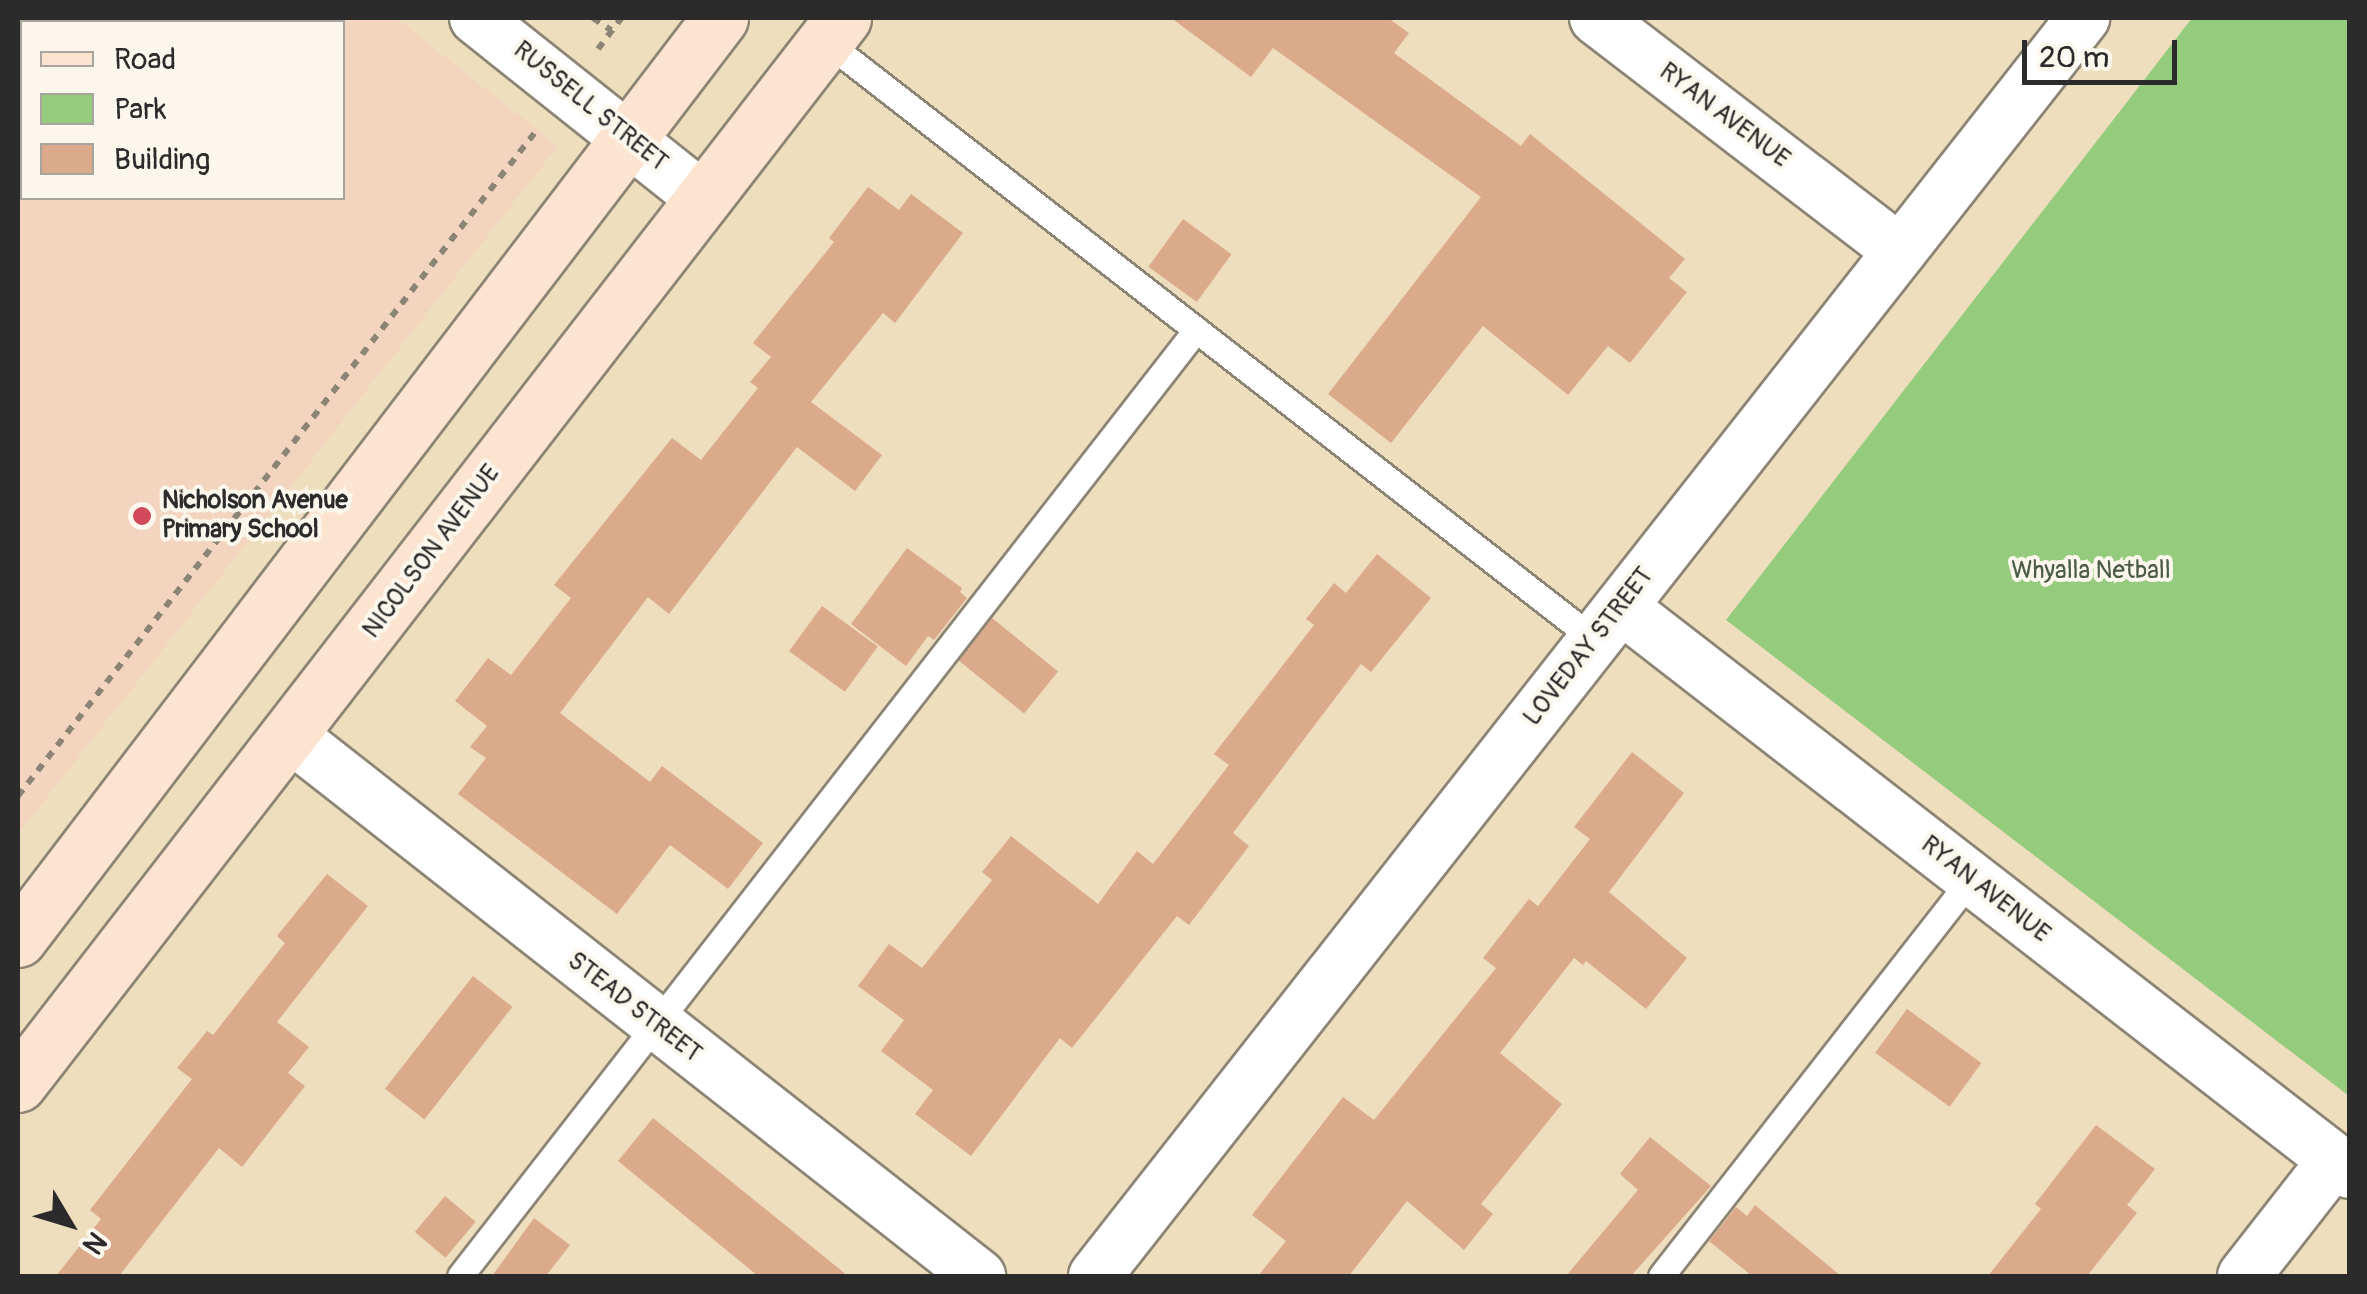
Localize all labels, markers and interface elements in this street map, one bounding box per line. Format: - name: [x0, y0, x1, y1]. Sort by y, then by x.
- legend: [20, 20, 345, 200]
- scale bar: [2027, 20, 2182, 82]
- street label: RUSSELL STREET: [507, 36, 673, 178]
- text: 20 m: [2039, 39, 2109, 76]
- text: Road: [114, 41, 176, 78]
- street label: RYAN AVENUE: [1653, 57, 1795, 175]
- text: Park: [114, 91, 167, 128]
- text: Building: [114, 141, 210, 178]
- street label: NICOLSON AVENUE: [357, 460, 507, 644]
- place label: Nicholson Avenue Primary School: [162, 487, 348, 546]
- marker: Nicholson Avenue Primary School: [131, 505, 153, 527]
- park label: Whyalla Netball: [2011, 556, 2171, 586]
- street label: LOVEDAY STREET: [1518, 562, 1660, 732]
- street label: RYAN AVENUE: [1915, 830, 2055, 950]
- street label: STEAD STREET: [561, 946, 707, 1070]
- north arrow: [20, 1174, 120, 1274]
- text: N: [74, 1225, 114, 1261]

